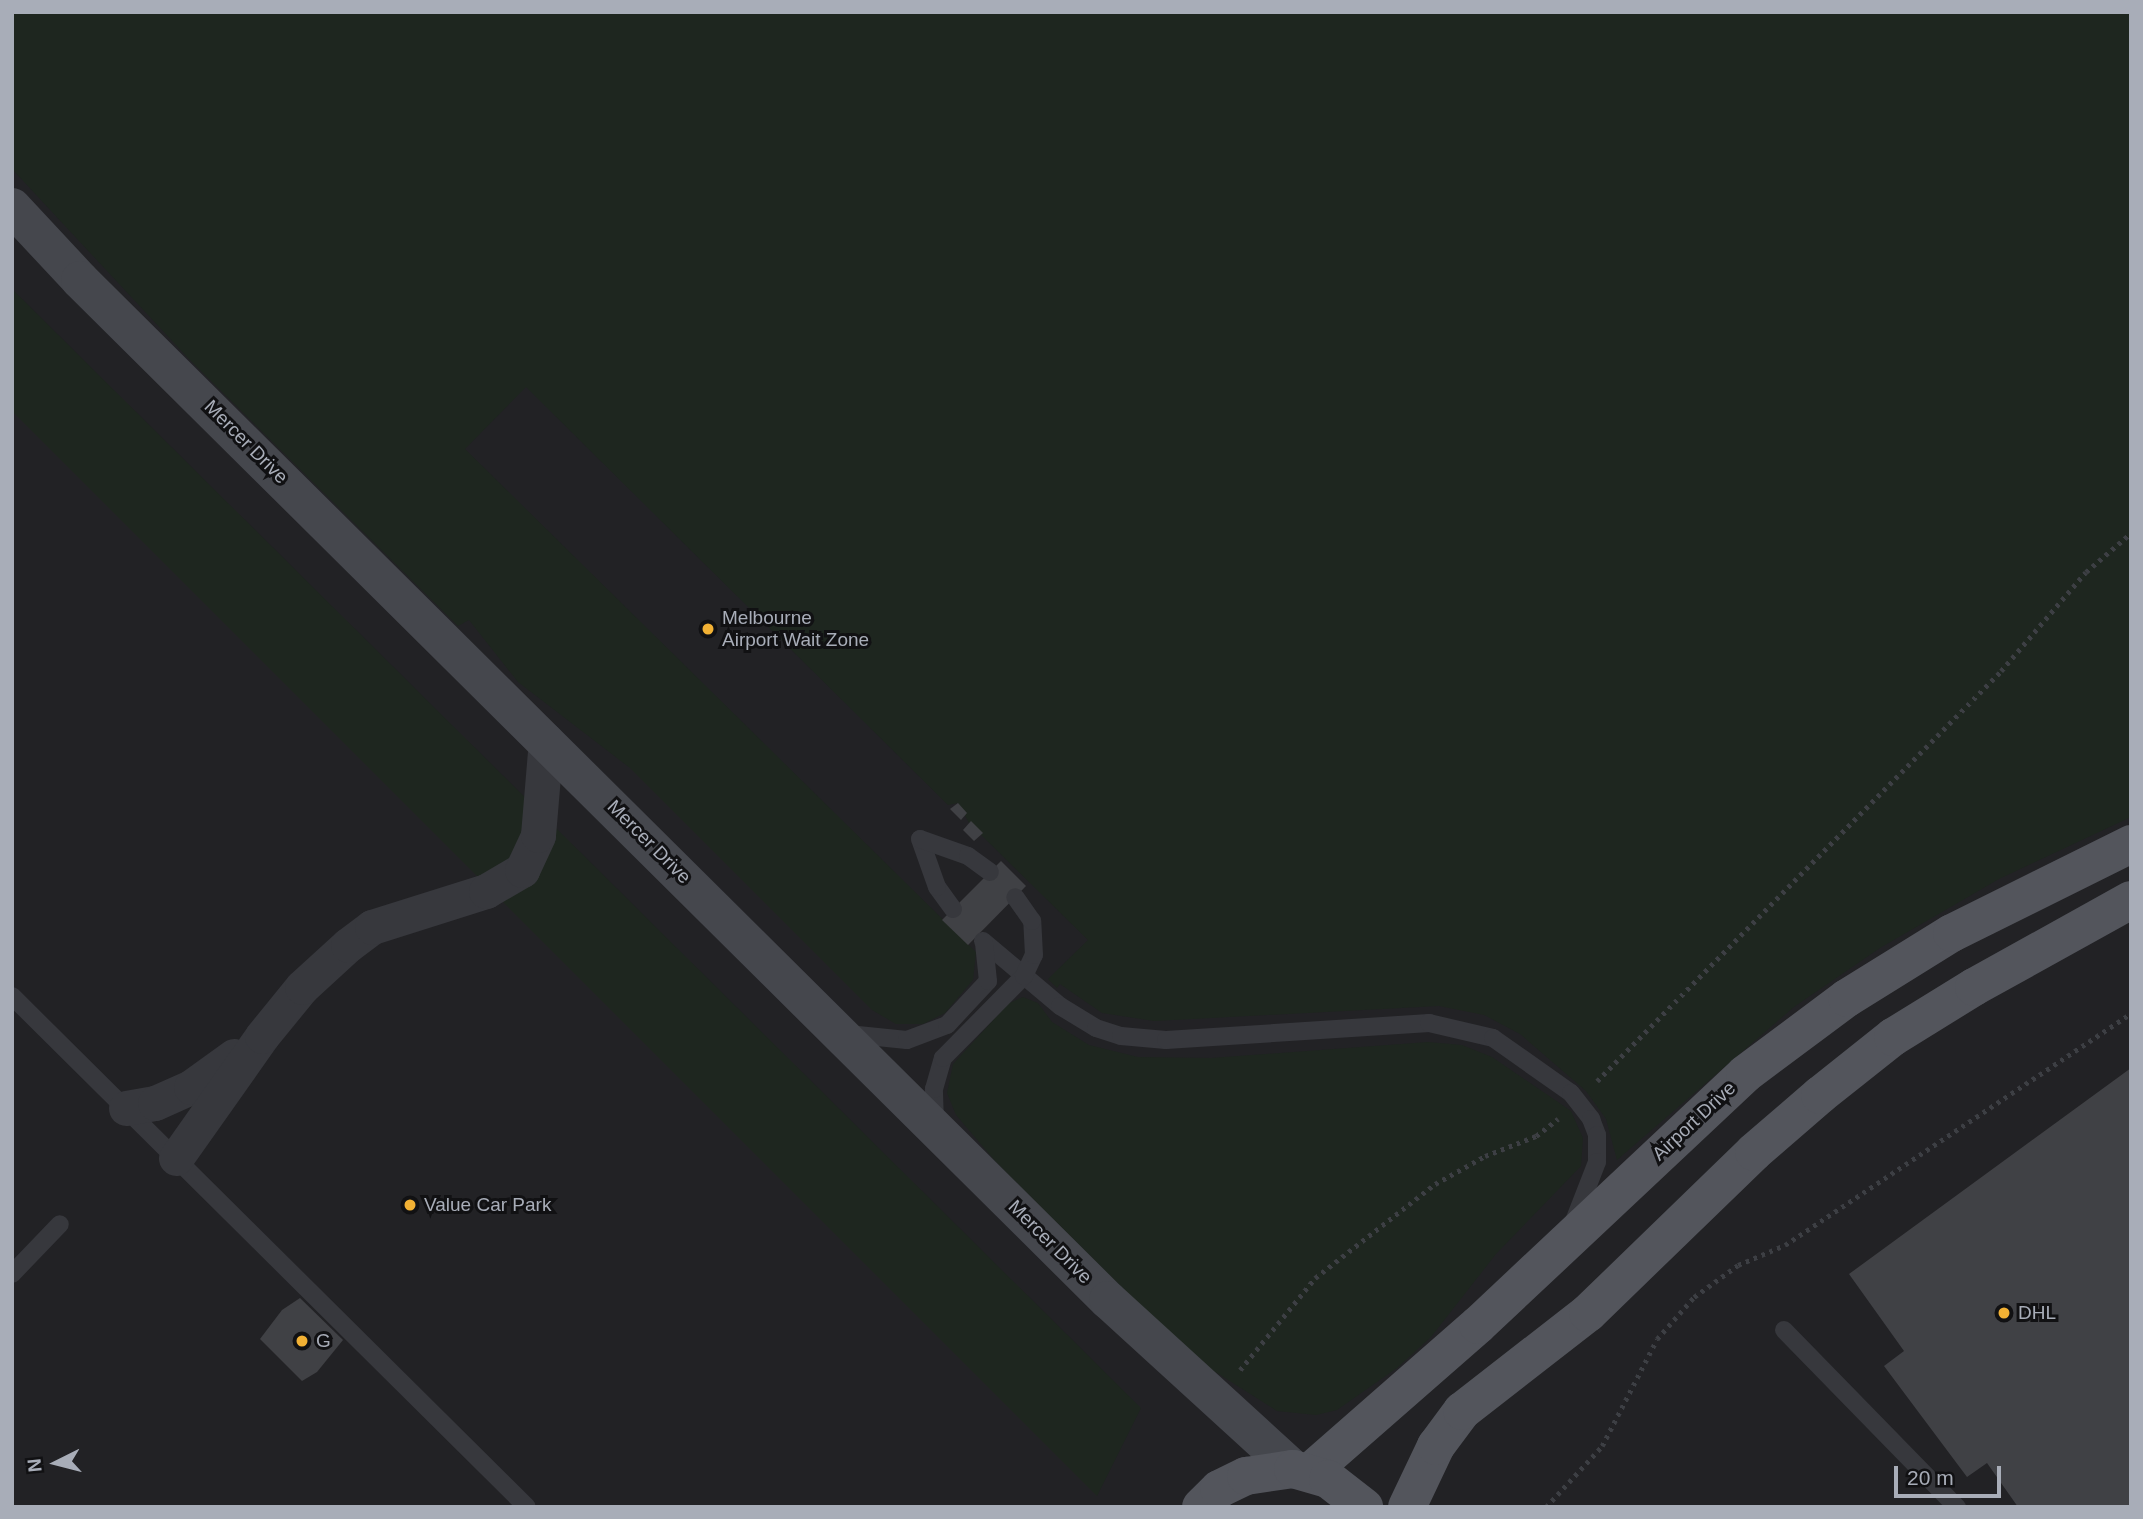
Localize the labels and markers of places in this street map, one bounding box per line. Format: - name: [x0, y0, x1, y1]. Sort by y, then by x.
- place label: Melbourne Airport Wait Zone: [722, 607, 869, 651]
- marker: Melbourne Airport Wait Zone: [700, 621, 716, 637]
- place label: Value Car Park: [424, 1194, 551, 1216]
- marker: Value Car Park: [402, 1197, 418, 1213]
- place label: DHL: [2018, 1302, 2056, 1324]
- marker: DHL: [1996, 1305, 2012, 1321]
- place label: G: [316, 1330, 331, 1352]
- marker: G: [294, 1333, 310, 1349]

